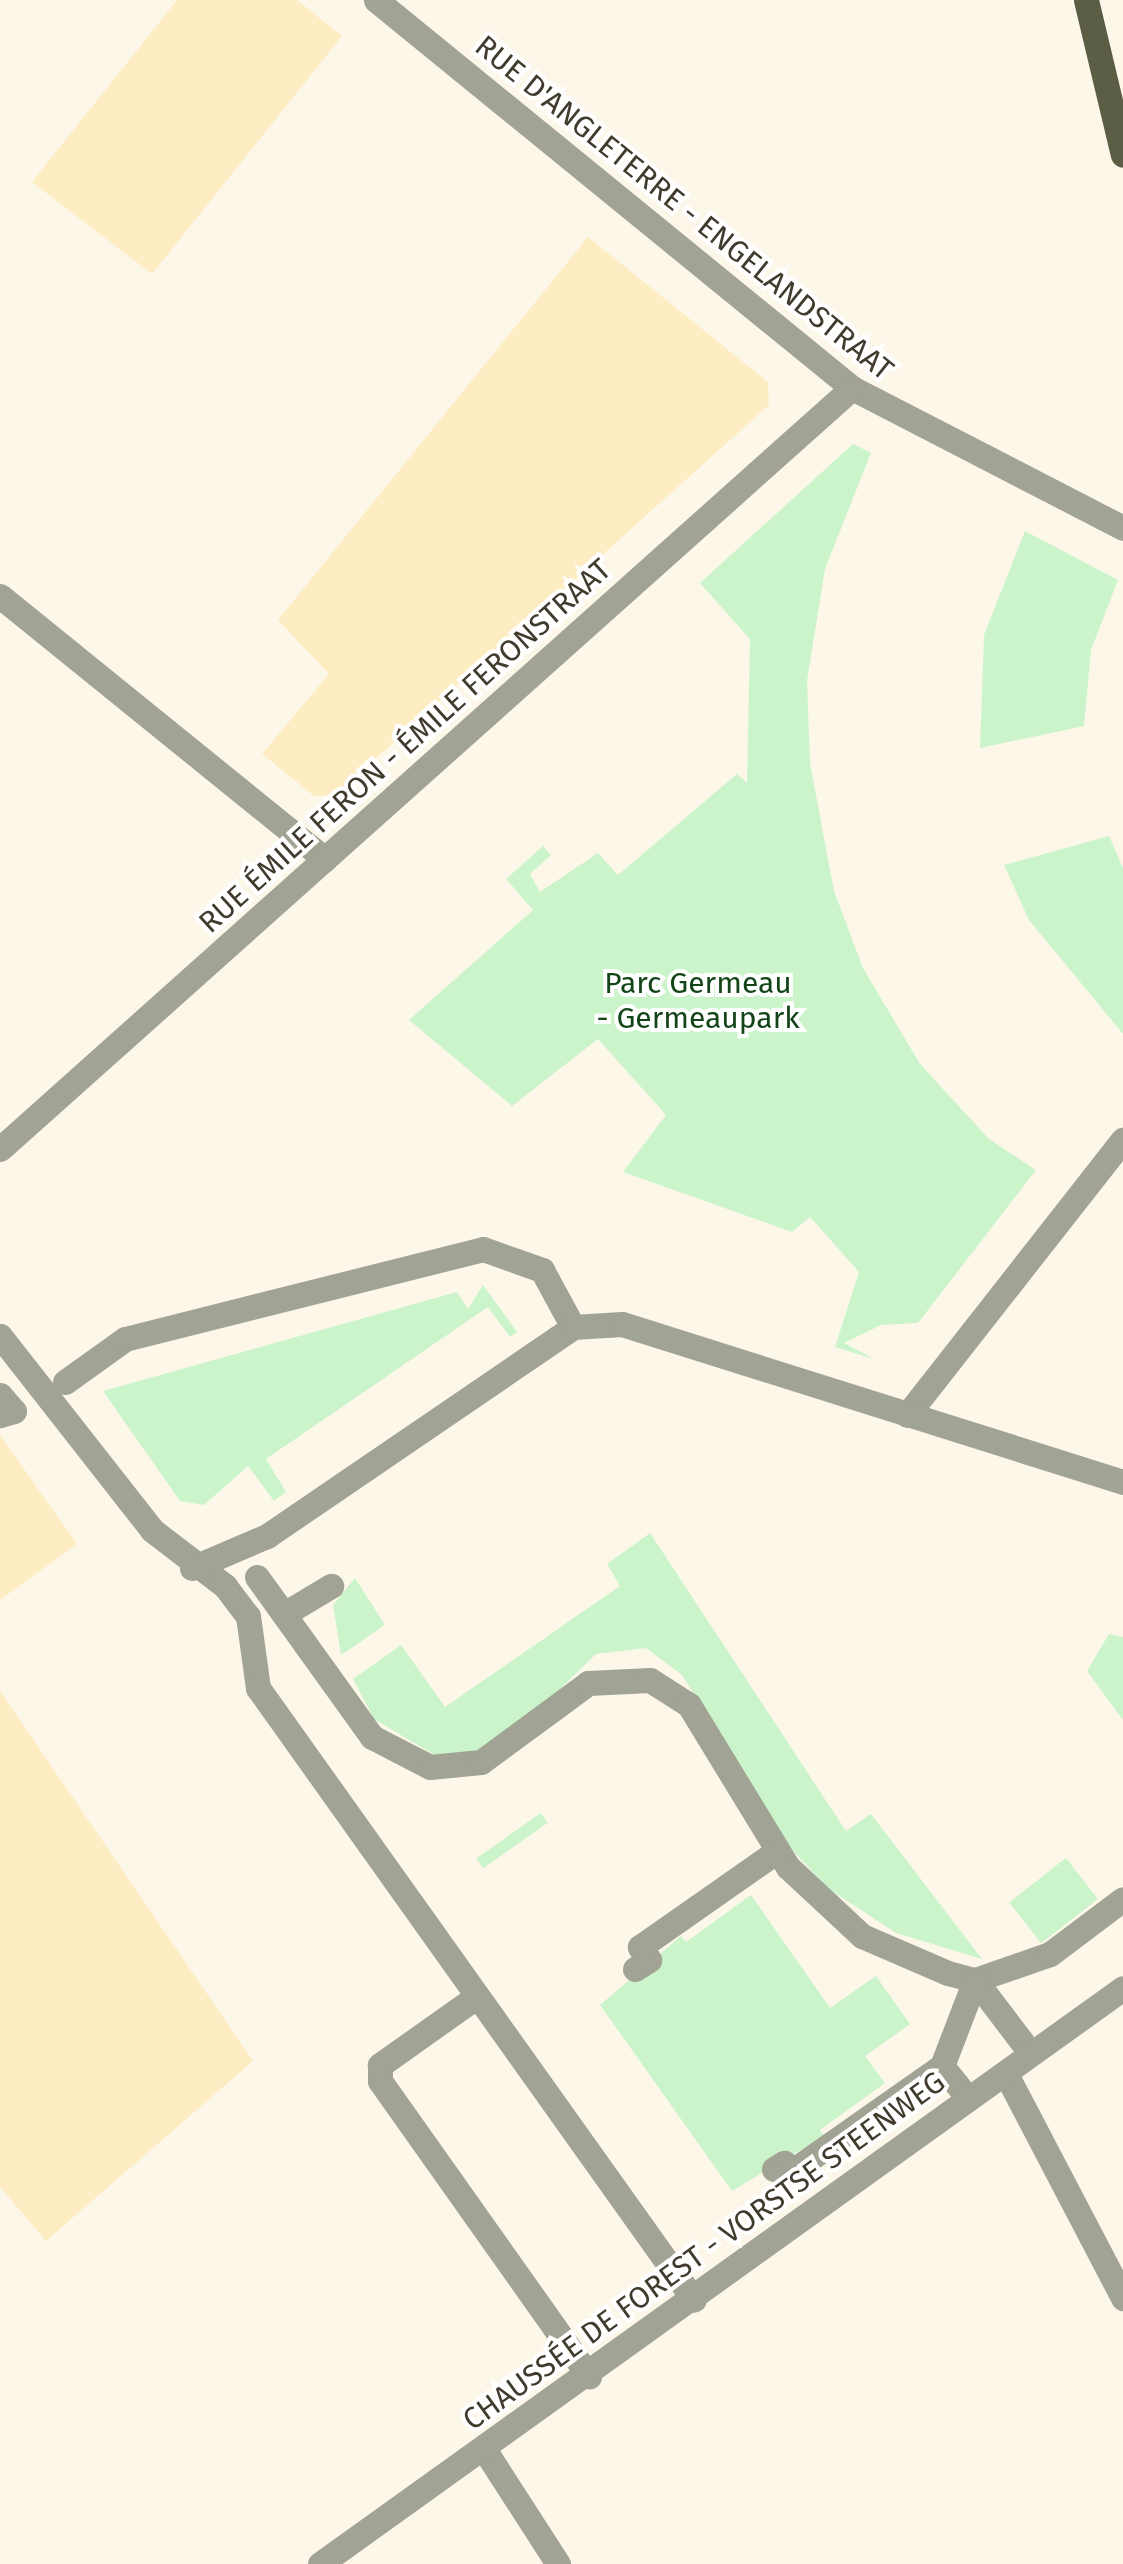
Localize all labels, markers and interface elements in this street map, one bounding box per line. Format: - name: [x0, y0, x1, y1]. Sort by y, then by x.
- street label: RUE D'ANGLETERRE - ENGELANDSTRAAT: [468, 28, 900, 388]
- street label: RUE ÉMILE FERON - ÉMILE FERONSTRAAT: [192, 551, 618, 941]
- park label: Parc Germeau - Germeaupark: [596, 965, 800, 1036]
- street label: CHAUSSÉE DE FOREST - VORSTSE STEENWEG: [456, 2064, 952, 2438]

